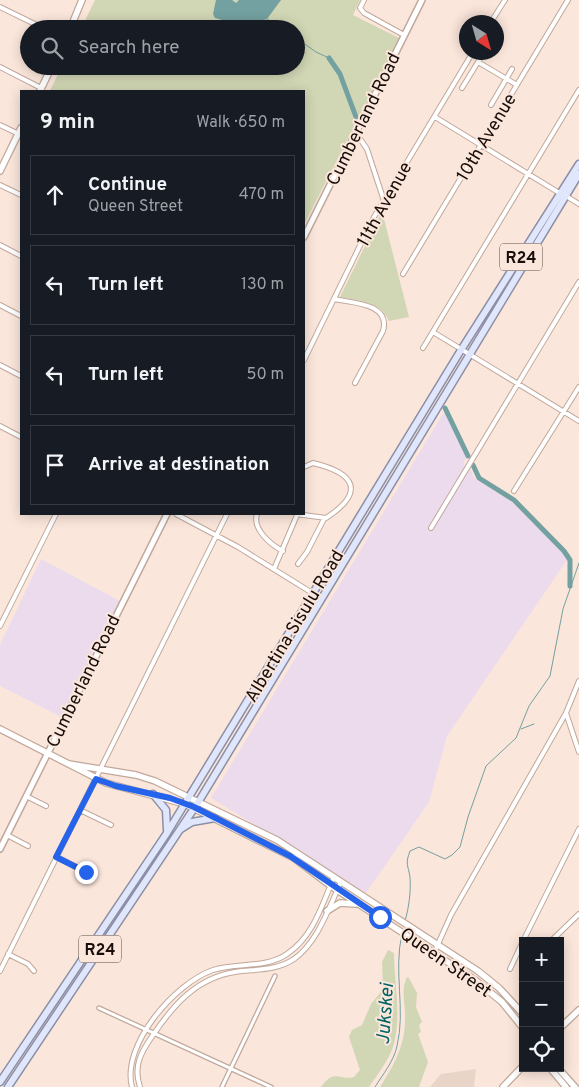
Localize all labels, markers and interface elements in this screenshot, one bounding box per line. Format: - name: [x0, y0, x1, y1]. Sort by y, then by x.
- north arrow: [459, 15, 504, 60]
- search box: [20, 20, 305, 75]
- icon: search: [38, 34, 66, 62]
- text: Search here: [78, 36, 180, 60]
- street label: Cumberland Road: [322, 49, 407, 190]
- street label: 10th Avenue: [452, 90, 523, 186]
- text: 9 min: [40, 109, 95, 136]
- text: Walk · 650 m: [196, 113, 285, 133]
- street label: 11th Avenue: [353, 158, 418, 251]
- text: Continue: [88, 173, 167, 197]
- icon: ahead: [41, 181, 69, 209]
- text: 470 m: [239, 185, 284, 205]
- text: Queen Street: [88, 197, 183, 217]
- road number: R24: [500, 243, 542, 270]
- icon: left: [41, 271, 69, 299]
- text: Turn left: [88, 273, 164, 297]
- text: 130 m: [241, 275, 284, 295]
- icon: left: [41, 361, 69, 389]
- text: Turn left: [88, 363, 164, 387]
- text: 50 m: [247, 365, 284, 385]
- icon: arrive: [41, 451, 69, 479]
- text: Arrive at destination: [88, 453, 269, 477]
- street label: Albertina Sisulu Road: [241, 546, 350, 707]
- street label: Cumberland Road: [42, 611, 127, 752]
- route end: [75, 861, 98, 884]
- route start: [369, 906, 392, 929]
- street label: Queen Street: [395, 923, 496, 1003]
- road number: R24: [79, 936, 121, 962]
- map controls: [519, 937, 564, 1072]
- button: +: [519, 937, 564, 982]
- water label: Jukskei: [372, 981, 400, 1046]
- button: −: [519, 982, 564, 1027]
- button: locate: [519, 1027, 564, 1072]

